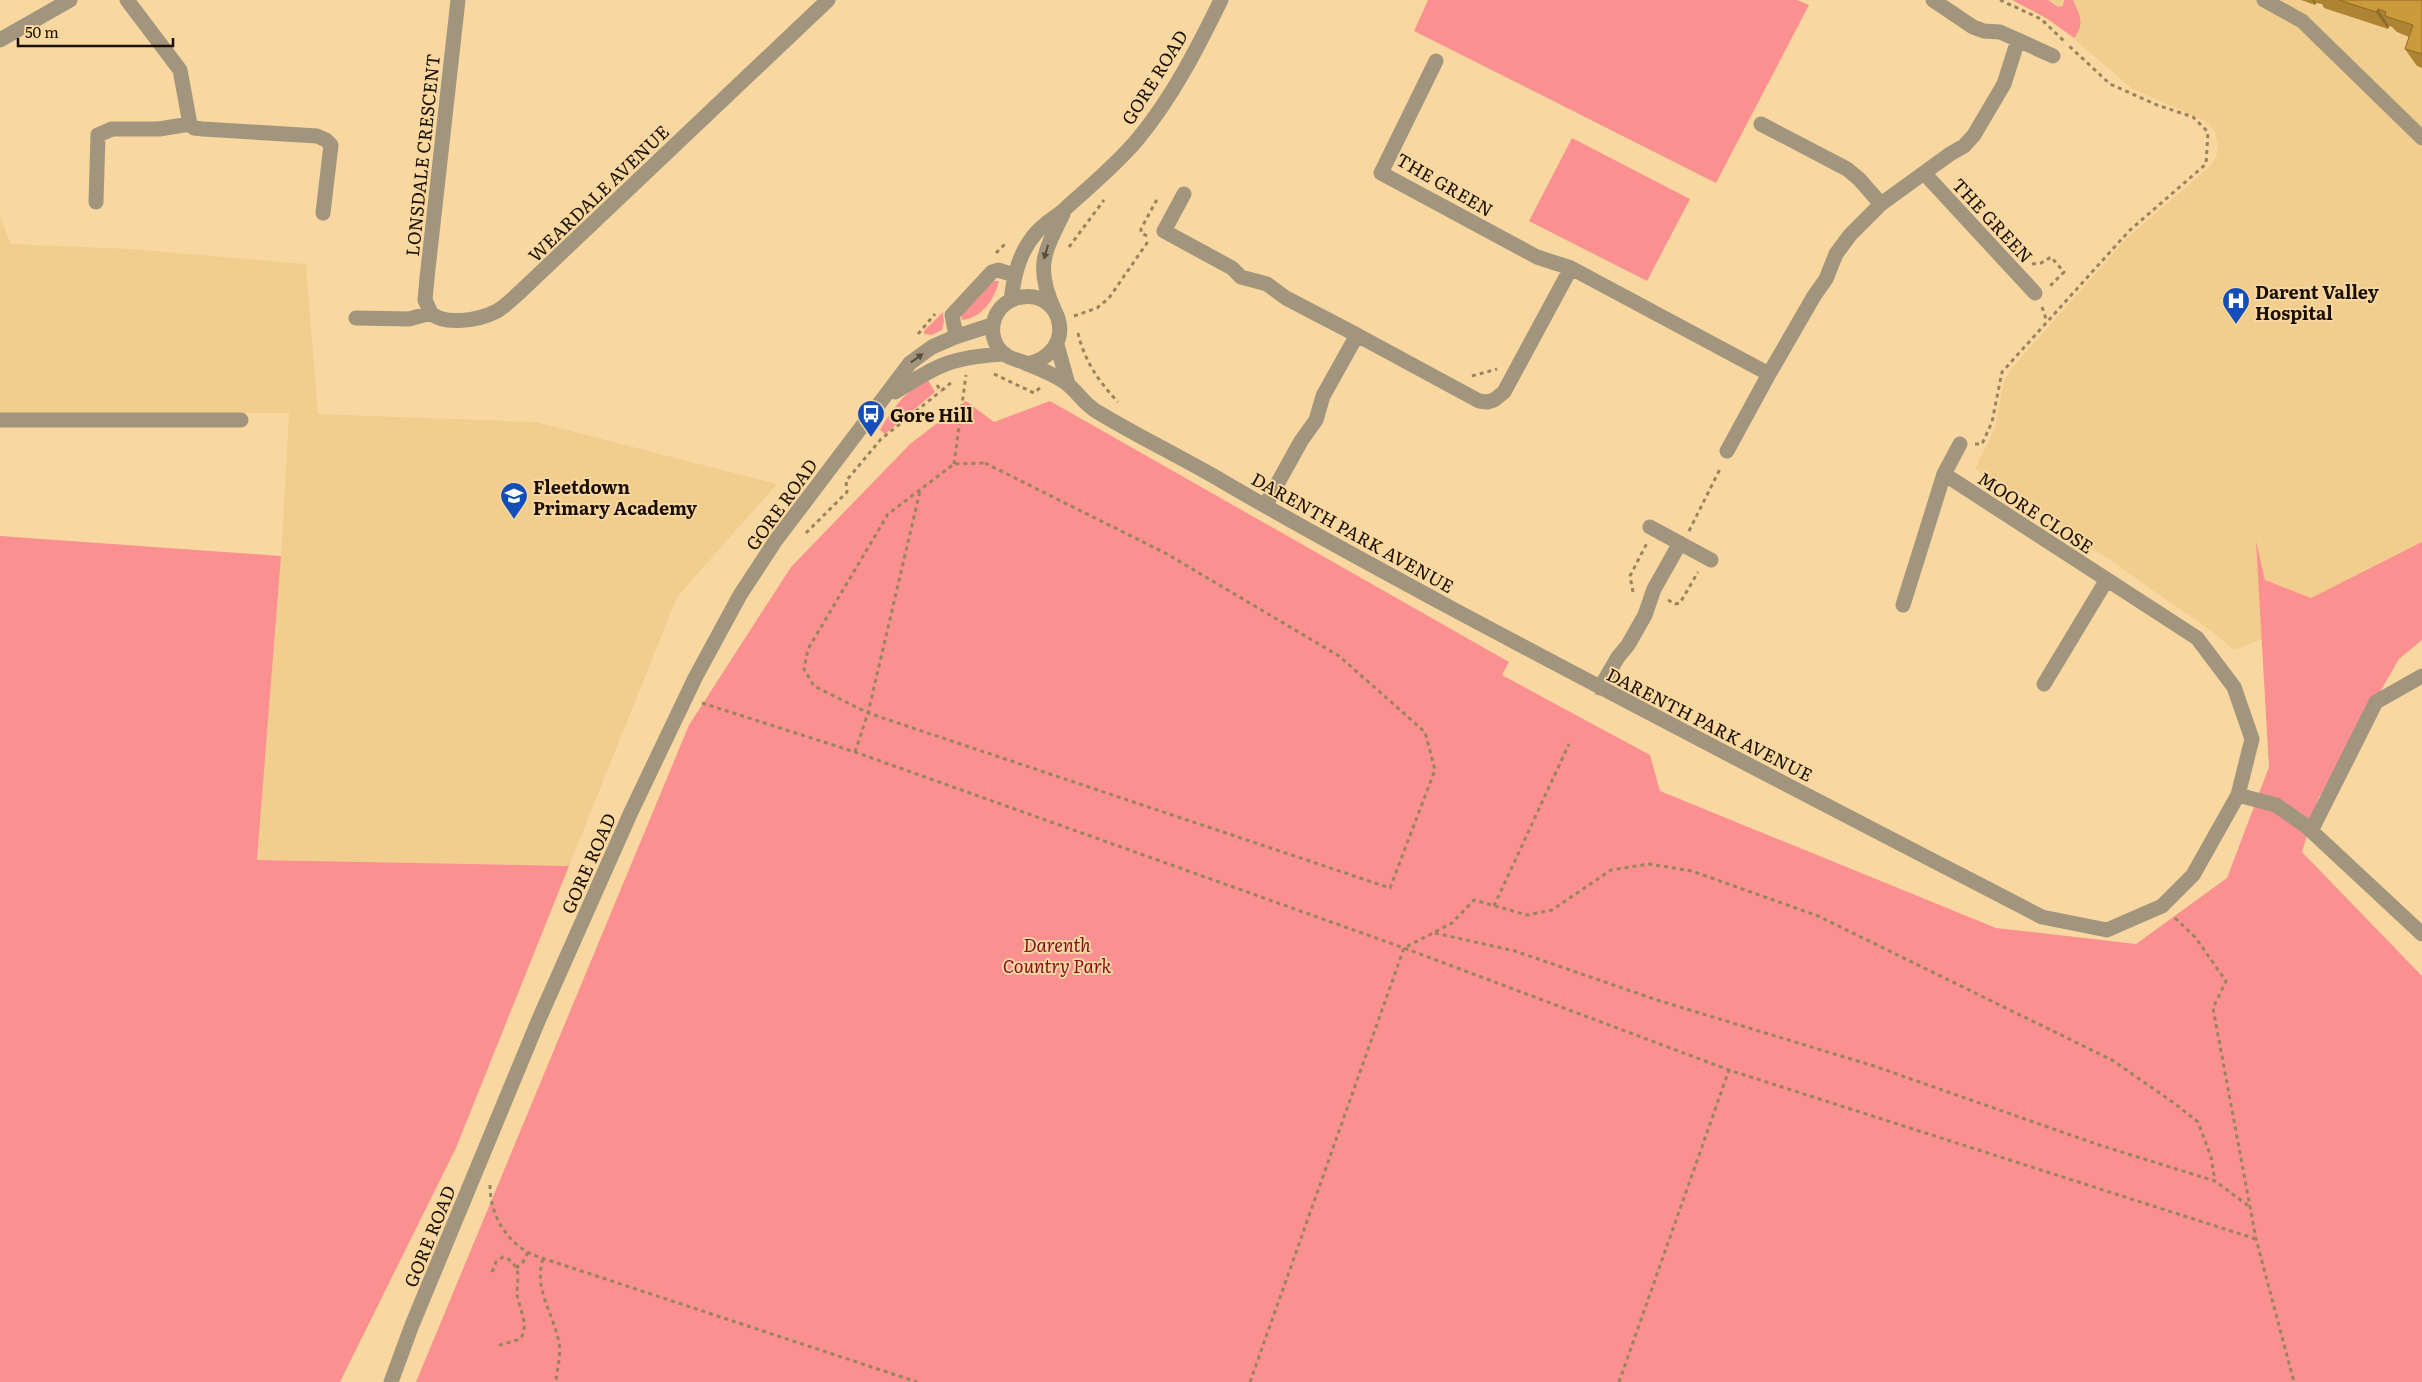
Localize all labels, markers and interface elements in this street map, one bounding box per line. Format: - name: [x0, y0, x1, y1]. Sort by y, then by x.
- scale bar: [18, 15, 172, 47]
- text: 50 m: [25, 20, 59, 43]
- street label: GORE ROAD: [1114, 24, 1194, 130]
- street label: LONSDALE CRESCENT: [398, 52, 446, 258]
- street label: WEARDALE AVENUE: [521, 118, 675, 268]
- street label: THE GREEN: [1391, 145, 1499, 223]
- street label: THE GREEN: [1946, 171, 2040, 269]
- one-way arrow: [1042, 245, 1050, 260]
- place label: Darent Valley Hospital: [2255, 278, 2379, 326]
- hospital icon: Darent Valley Hospital: [2221, 286, 2251, 325]
- one-way arrow: [910, 353, 924, 363]
- bus stop icon: Gore Hill: [856, 399, 886, 438]
- place label: Gore Hill: [890, 401, 973, 428]
- street label: GORE ROAD: [738, 453, 824, 555]
- street label: MOORE CLOSE: [1973, 464, 2099, 560]
- street label: DARENTH PARK AVENUE: [1247, 465, 1459, 599]
- place label: Fleetdown Primary Academy: [533, 473, 697, 521]
- school or university icon: Fleetdown Primary Academy: [499, 481, 529, 520]
- street label: DARENTH PARK AVENUE: [1602, 660, 1818, 788]
- street label: GORE ROAD: [554, 808, 622, 918]
- park label: Darenth Country Park: [1003, 931, 1111, 979]
- street label: GORE ROAD: [396, 1181, 462, 1291]

